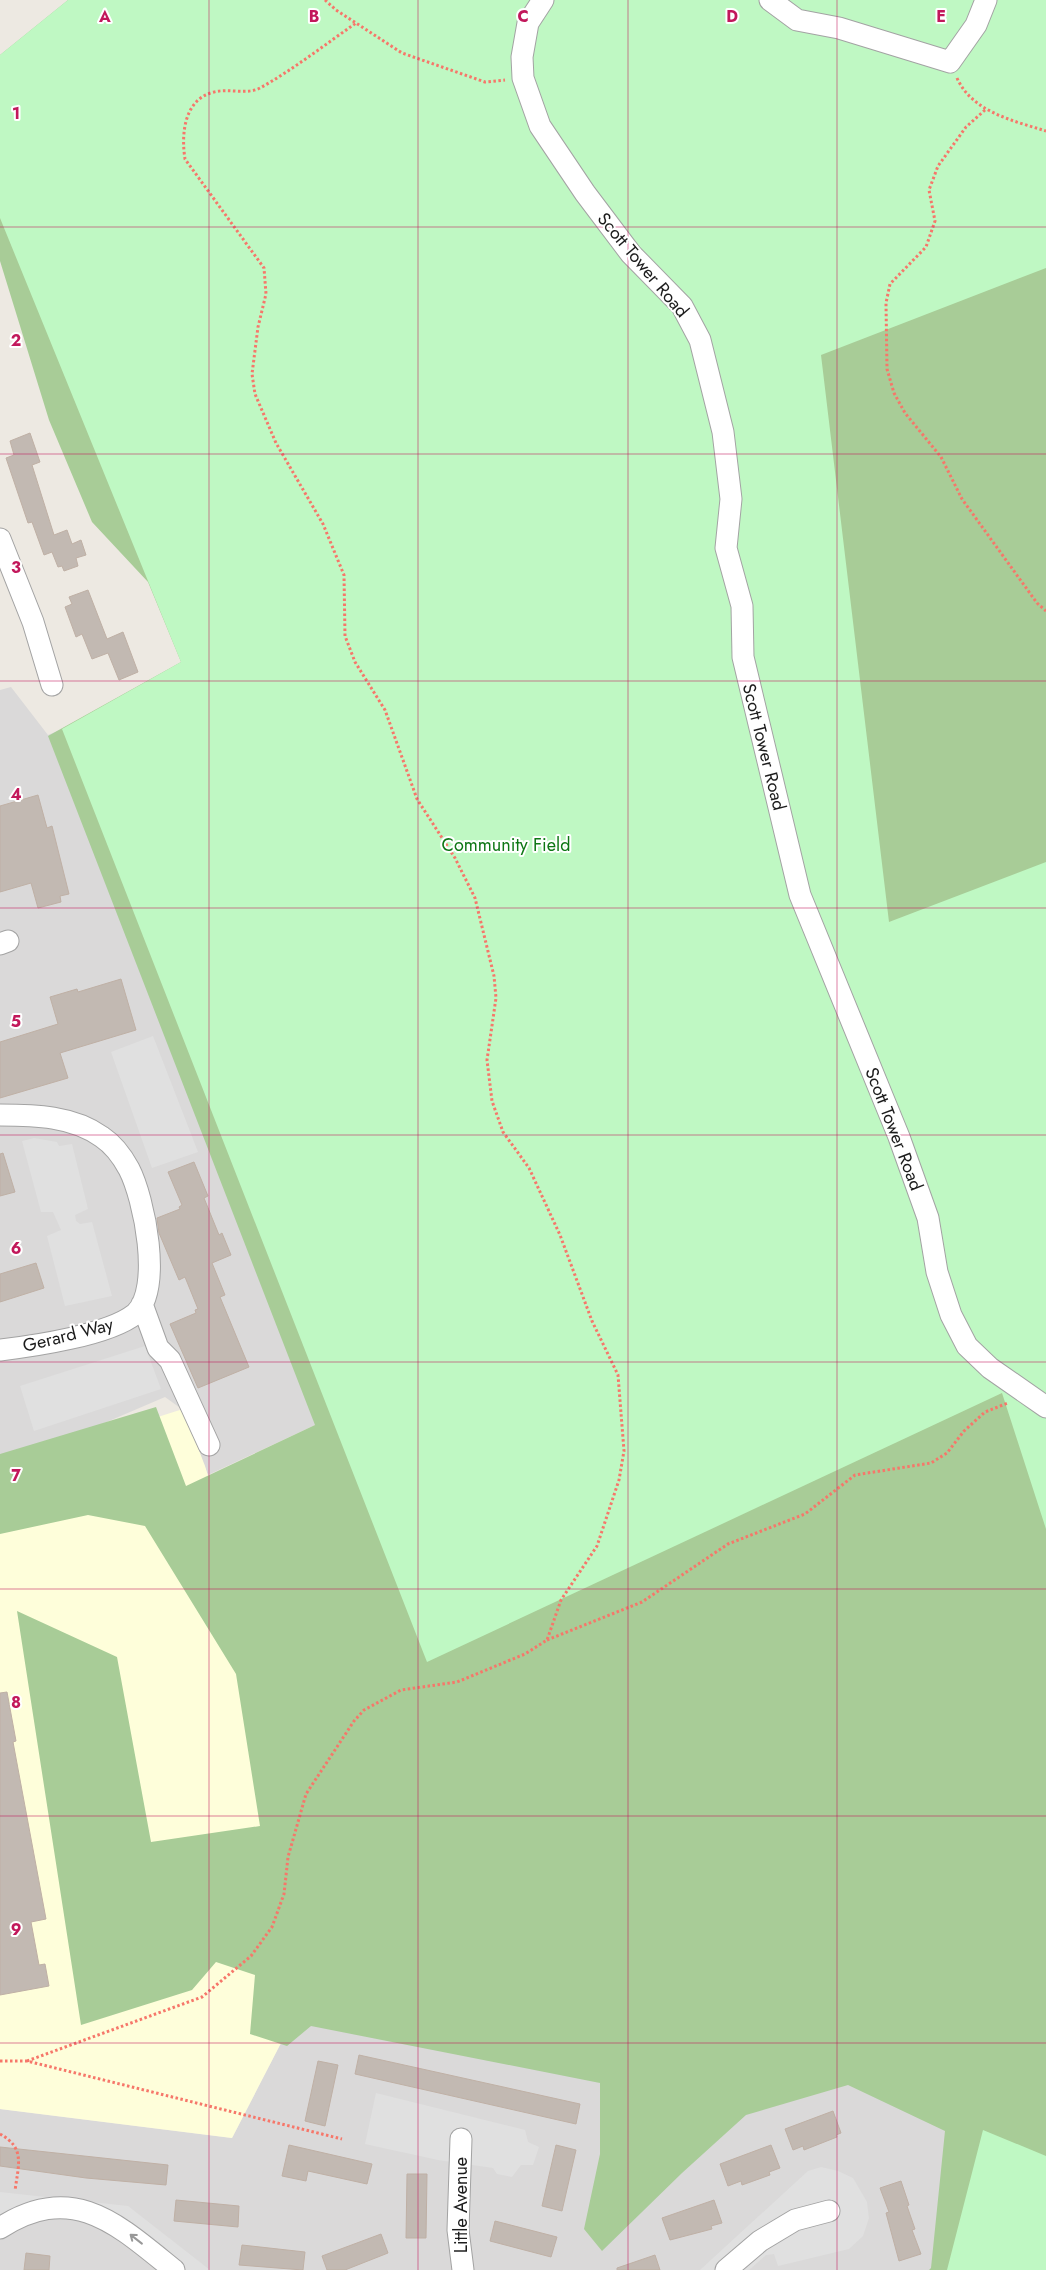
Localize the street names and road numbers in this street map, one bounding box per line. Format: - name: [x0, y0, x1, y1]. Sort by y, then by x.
- street label: Scott Tower Road: [591, 207, 695, 323]
- street label: Scott Tower Road: [736, 681, 792, 813]
- street label: Scott Tower Road: [859, 1064, 929, 1194]
- street label: Gerard Way: [20, 1311, 116, 1359]
- street label: Little Avenue: [448, 2157, 474, 2253]

